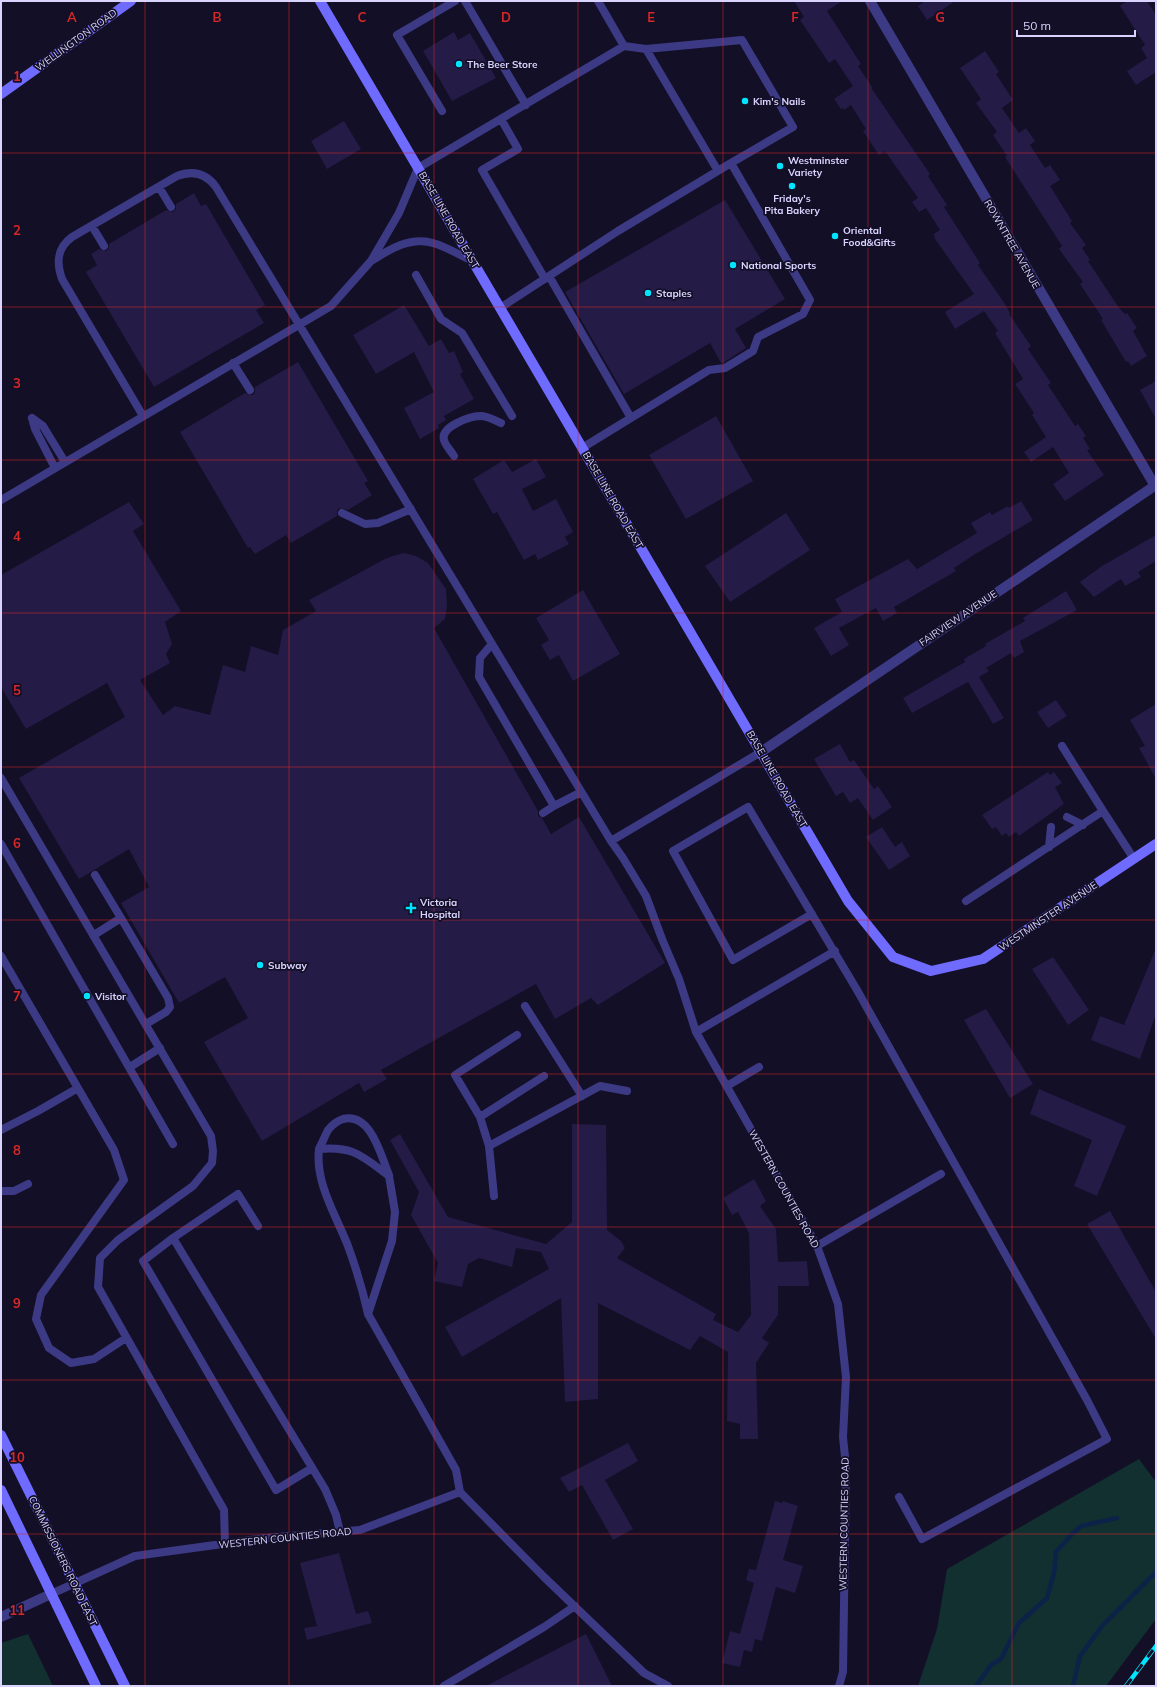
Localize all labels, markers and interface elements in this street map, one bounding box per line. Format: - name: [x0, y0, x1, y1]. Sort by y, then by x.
- street label: WELLINGTON ROAD: [33, 6, 119, 74]
- text: B: [213, 9, 222, 25]
- text: C: [358, 9, 367, 25]
- text: D: [501, 9, 511, 25]
- text: E: [647, 9, 655, 25]
- text: F: [791, 9, 799, 25]
- text: G: [935, 9, 945, 25]
- scale bar: [1017, 12, 1135, 38]
- text: 50 m: [1023, 18, 1051, 33]
- place label: The Beer Store: [467, 58, 538, 71]
- marker: The Beer Store: [454, 59, 464, 69]
- text: 1: [13, 68, 21, 84]
- place label: Kim's Nails: [753, 95, 805, 108]
- marker: Kim's Nails: [740, 96, 750, 106]
- place label: Westminster Variety: [787, 154, 849, 179]
- marker: Westminster Variety: [775, 161, 785, 171]
- street label: BASE LINE ROAD EAST: [416, 169, 482, 271]
- marker: Friday's Pita Bakery: [787, 181, 797, 191]
- place label: Friday's Pita Bakery: [764, 192, 820, 217]
- street label: ROWNTREE AVENUE: [981, 197, 1043, 291]
- text: 2: [13, 222, 21, 238]
- place label: Oriental Food&Gifts: [843, 224, 896, 249]
- marker: Oriental Food&Gifts: [830, 231, 840, 241]
- place label: National Sports: [741, 259, 816, 272]
- marker: National Sports: [728, 260, 738, 270]
- place label: Staples: [656, 287, 692, 300]
- marker: Staples: [643, 288, 653, 298]
- text: 3: [13, 375, 21, 391]
- street label: BASE LINE ROAD EAST: [580, 449, 646, 551]
- text: 4: [13, 528, 21, 544]
- street label: FAIRVIEW AVENUE: [917, 587, 1000, 649]
- text: 5: [13, 682, 21, 698]
- street label: BASE LINE ROAD EAST: [744, 728, 810, 830]
- text: 6: [13, 835, 21, 851]
- street label: WESTMINSTER AVENUE: [996, 878, 1100, 954]
- place label: Victoria Hospital: [419, 896, 460, 921]
- marker: Victoria Hospital: [405, 902, 417, 914]
- place label: Subway: [268, 959, 307, 972]
- marker: Subway: [255, 960, 265, 970]
- text: 7: [13, 988, 21, 1004]
- place label: Visitor: [94, 990, 126, 1003]
- marker: Visitor: [82, 991, 92, 1001]
- street label: WESTERN COUNTIES ROAD: [746, 1127, 822, 1251]
- text: 8: [13, 1142, 21, 1158]
- text: 9: [13, 1295, 21, 1311]
- text: 10: [9, 1449, 25, 1465]
- street label: WESTERN COUNTIES ROAD: [836, 1457, 852, 1591]
- street label: COMMISSIONERS ROAD EAST: [26, 1494, 100, 1628]
- street label: WESTERN COUNTIES ROAD: [218, 1525, 352, 1551]
- text: 11: [9, 1602, 25, 1618]

